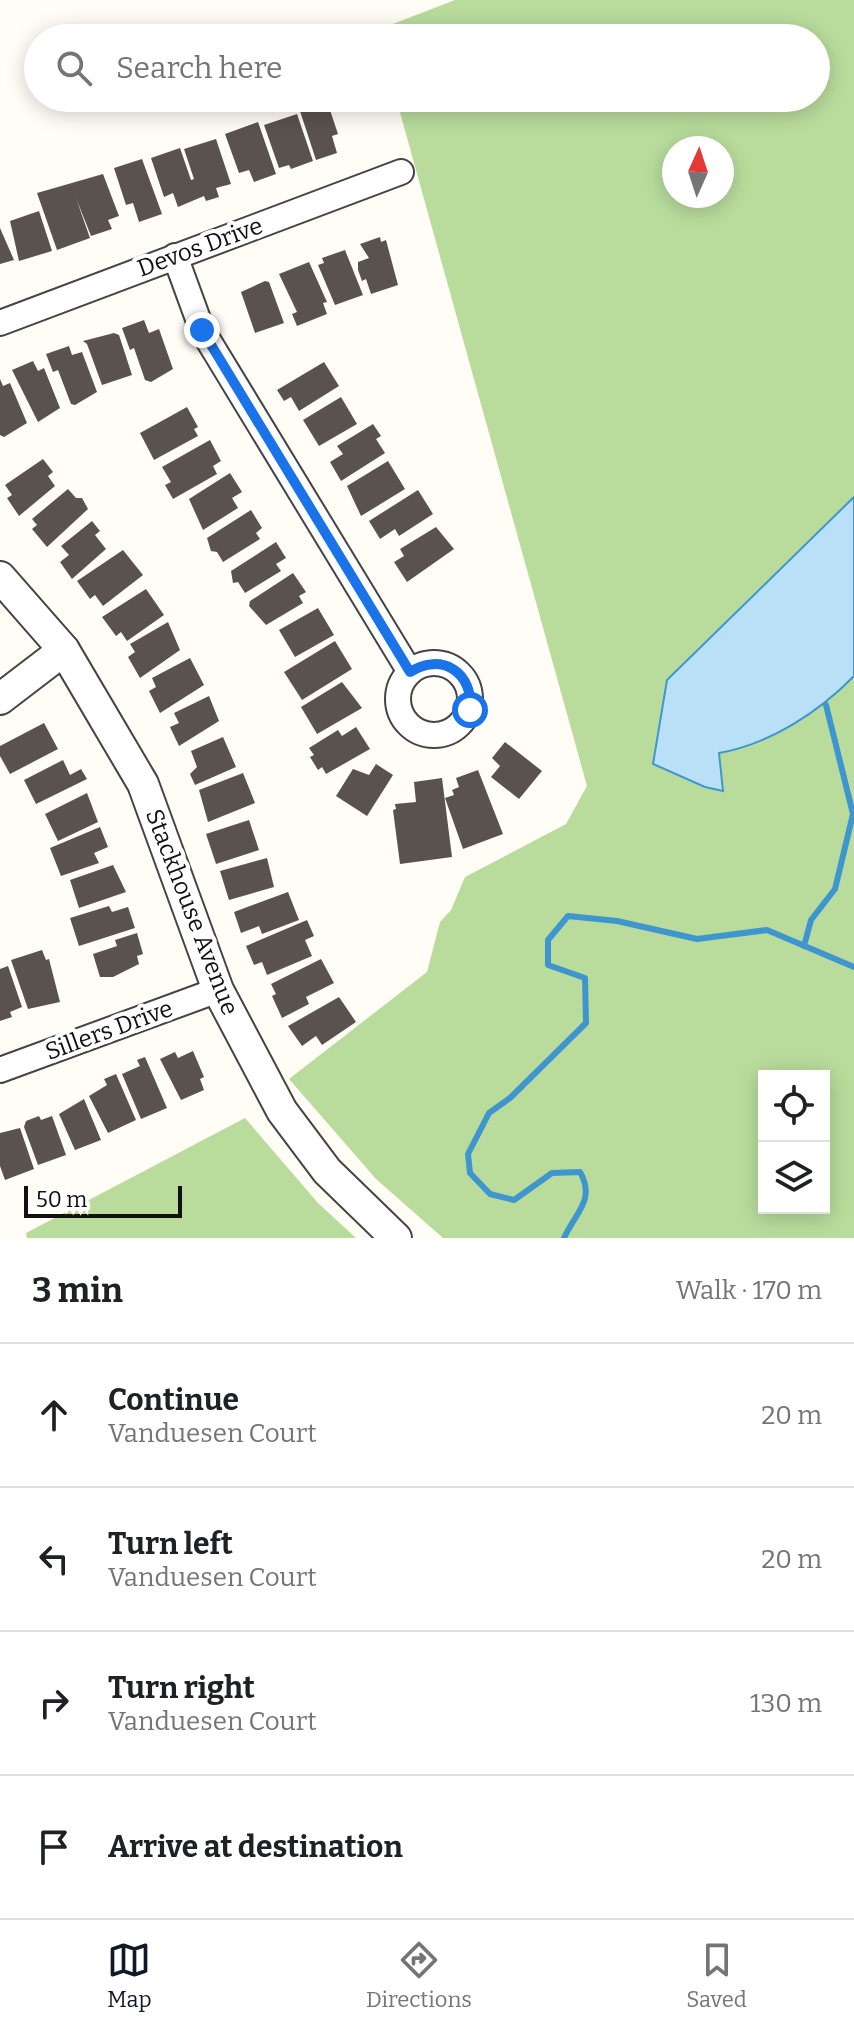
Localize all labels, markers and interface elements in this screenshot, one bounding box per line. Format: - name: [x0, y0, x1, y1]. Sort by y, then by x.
- search box: [24, 24, 830, 112]
- icon: search: [52, 46, 96, 90]
- text: Search here: [116, 50, 283, 86]
- north arrow: [662, 136, 734, 208]
- street label: Devos Drive: [134, 211, 266, 283]
- route end: [184, 312, 220, 348]
- route start: [452, 692, 488, 728]
- street label: Stackhouse Avenue: [140, 805, 244, 1019]
- street label: Sillers Drive: [42, 994, 176, 1066]
- map controls: [758, 1070, 830, 1214]
- button: locate: [758, 1070, 830, 1142]
- button: layers: [758, 1142, 830, 1214]
- scale bar: [24, 1182, 182, 1218]
- text: 50 m: [36, 1186, 87, 1213]
- text: 3 min: [32, 1270, 123, 1311]
- text: Walk · 170 m: [676, 1275, 822, 1306]
- text: Continue: [108, 1382, 239, 1418]
- icon: ahead: [32, 1393, 76, 1437]
- text: 20 m: [761, 1400, 822, 1431]
- text: Vanduesen Court: [108, 1418, 317, 1449]
- text: Turn left: [108, 1526, 233, 1562]
- icon: left: [32, 1537, 76, 1581]
- text: 20 m: [761, 1544, 822, 1575]
- text: Vanduesen Court: [108, 1562, 317, 1593]
- text: Turn right: [108, 1670, 255, 1706]
- icon: right: [32, 1681, 76, 1725]
- text: 130 m: [750, 1688, 822, 1719]
- text: Vanduesen Court: [108, 1706, 317, 1737]
- icon: arrive: [32, 1825, 76, 1869]
- text: Arrive at destination: [108, 1829, 403, 1865]
- tab: Map: [107, 1938, 152, 2013]
- tab: Directions: [366, 1938, 472, 2013]
- tab: Saved: [686, 1938, 747, 2013]

